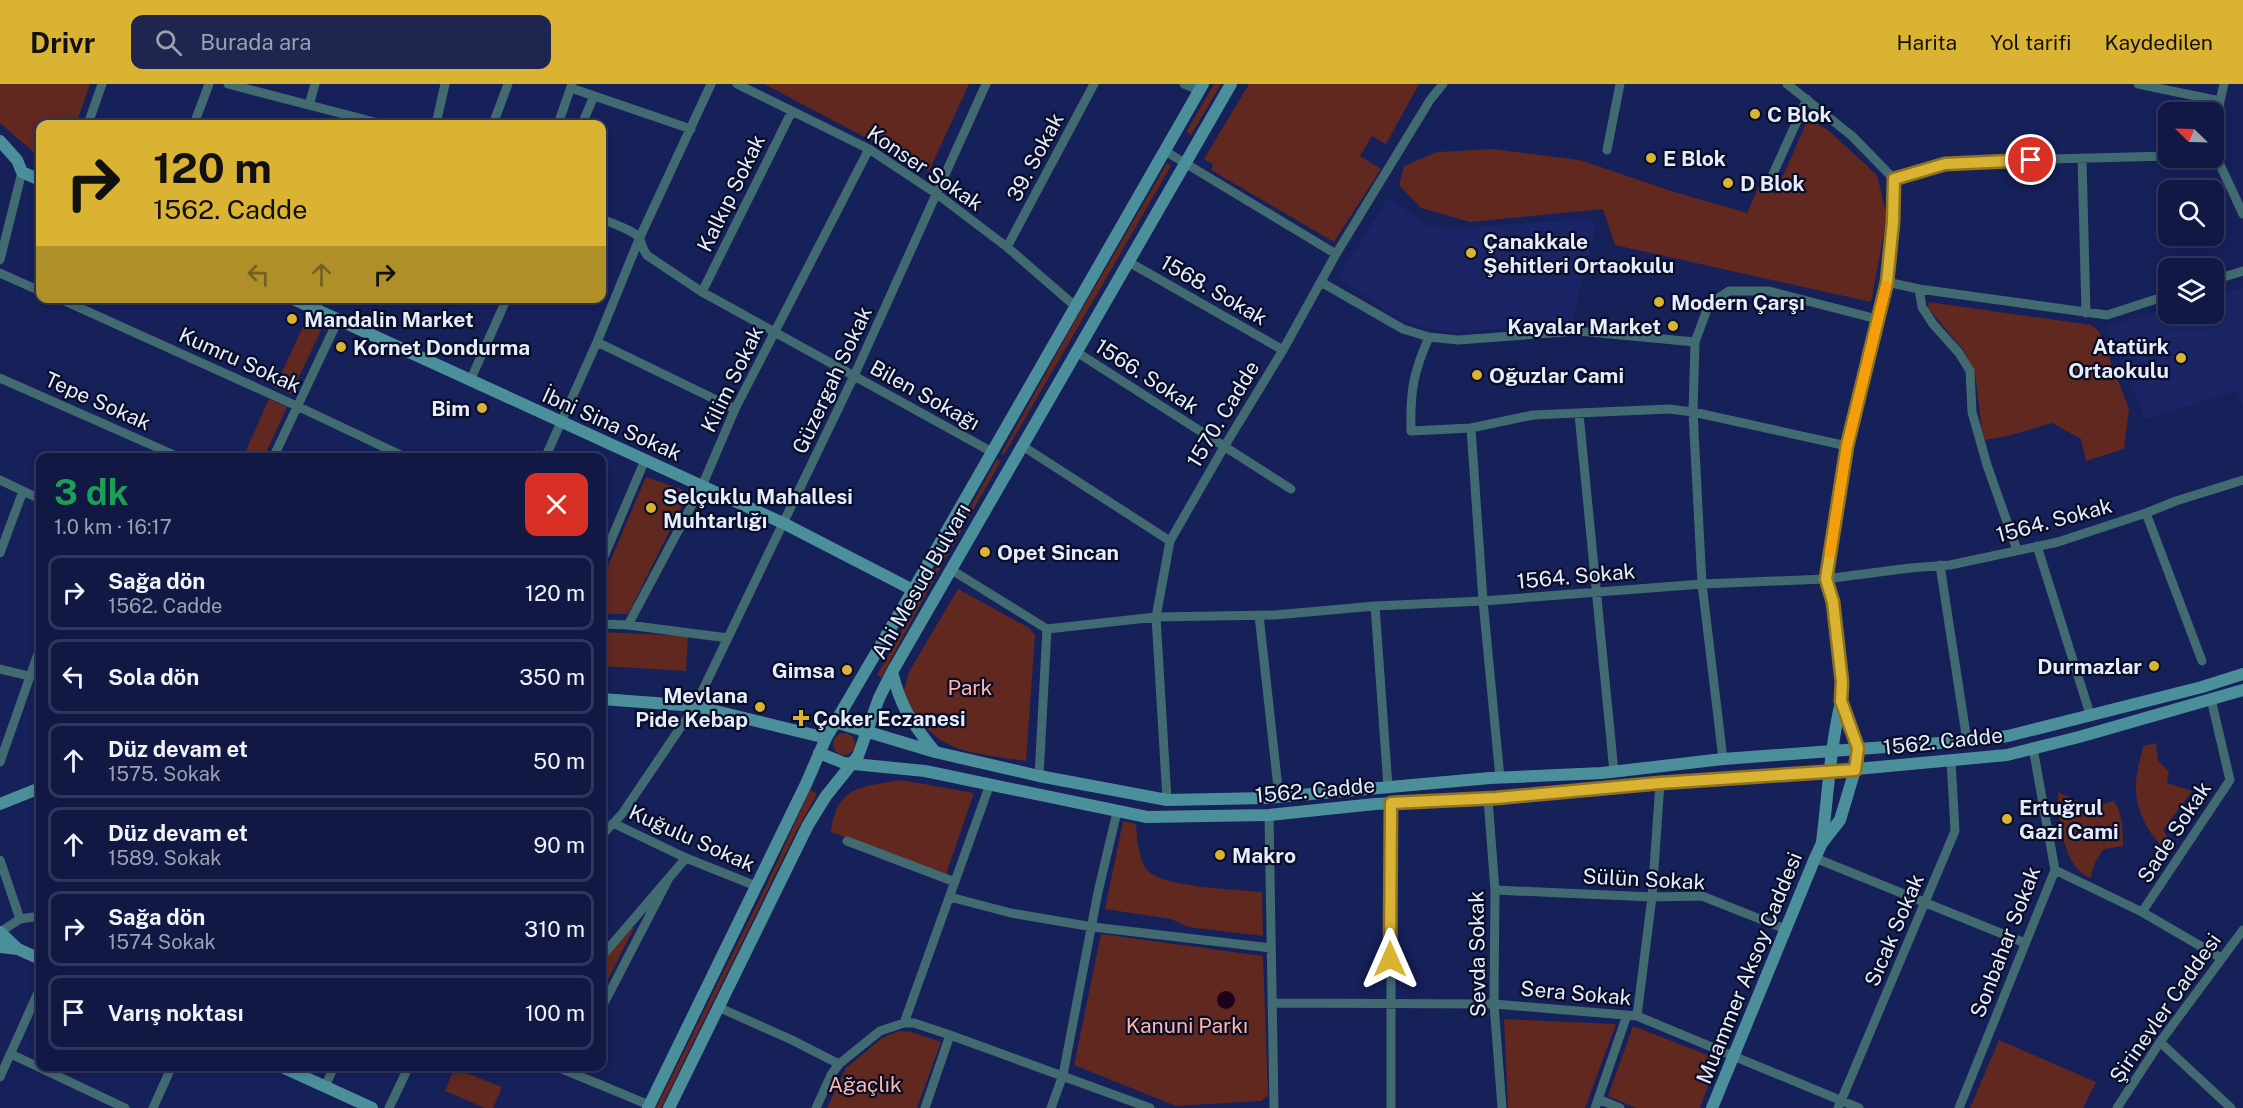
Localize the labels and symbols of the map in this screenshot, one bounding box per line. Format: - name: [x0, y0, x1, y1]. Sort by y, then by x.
- place label: C Blok: [1767, 102, 1832, 127]
- north arrow: [2158, 102, 2224, 168]
- marker: C Blok: [1748, 107, 1762, 121]
- street label: 39. Sokak: [1001, 108, 1069, 206]
- street label: Konser Sokak: [862, 120, 988, 216]
- street label: Kalkıp Sokak: [692, 130, 770, 256]
- pin: [2005, 134, 2056, 185]
- place label: E Blok: [1663, 146, 1726, 171]
- marker: E Blok: [1644, 151, 1658, 165]
- place label: D Blok: [1740, 171, 1805, 196]
- marker: D Blok: [1721, 176, 1735, 190]
- place label: Çanakkale Şehitleri Ortaokulu: [1483, 229, 1674, 278]
- marker: Çanakkale Şehitleri Ortaokulu: [1464, 246, 1478, 260]
- street label: 1568. Sokak: [1156, 249, 1272, 331]
- place label: Modern Çarşı: [1671, 290, 1805, 315]
- marker: Modern Çarşı: [1652, 295, 1666, 309]
- street label: Güzergah Sokak: [787, 302, 877, 458]
- place label: Mandalin Market: [304, 307, 474, 332]
- marker: Mandalin Market: [285, 312, 299, 326]
- place label: Kayalar Market: [1507, 314, 1661, 339]
- marker: Kayalar Market: [1666, 319, 1680, 333]
- street label: Kumru Sokak: [175, 322, 305, 398]
- street label: Kilim Sokak: [696, 322, 769, 436]
- street label: 1566. Sokak: [1090, 333, 1204, 419]
- place label: Atatürk Ortaokulu: [2068, 334, 2169, 383]
- place label: Kornet Dondurma: [353, 335, 530, 360]
- marker: Kornet Dondurma: [334, 340, 348, 354]
- marker: Atatürk Ortaokulu: [2174, 351, 2188, 365]
- street label: Bilen Sokağı: [866, 355, 984, 435]
- street label: 1570. Cadde: [1181, 356, 1265, 472]
- place label: Oğuzlar Cami: [1489, 363, 1624, 388]
- street label: Tepe Sokak: [41, 367, 155, 436]
- marker: Oğuzlar Cami: [1470, 368, 1484, 382]
- street label: İbni Sina Sokak: [539, 382, 686, 466]
- place label: Bim: [431, 396, 470, 421]
- marker: Bim: [475, 401, 489, 415]
- place label: Selçuklu Mahallesi Muhtarlığı: [663, 484, 853, 533]
- street label: 1564. Sokak: [1993, 493, 2115, 547]
- street label: Ahi Mesud Bulvarı: [866, 499, 976, 663]
- marker: Selçuklu Mahallesi Muhtarlığı: [644, 501, 658, 515]
- place label: Opet Sincan: [997, 540, 1119, 565]
- marker: Opet Sincan: [978, 545, 992, 559]
- street label: 1564. Sokak: [1516, 558, 1636, 594]
- place label: Durmazlar: [2037, 654, 2142, 679]
- place label: Gimsa: [772, 658, 835, 683]
- marker: Durmazlar: [2147, 659, 2161, 673]
- marker: Gimsa: [840, 663, 854, 677]
- park label: Park: [948, 675, 993, 700]
- place label: Mevlana Pide Kebap: [635, 683, 748, 732]
- marker: Mevlana Pide Kebap: [753, 700, 767, 714]
- place label: Çoker Eczanesi: [813, 706, 965, 731]
- marker: Çoker Eczanesi: [794, 711, 808, 725]
- street label: 1562. Cadde: [1882, 722, 2004, 760]
- street label: 1562. Cadde: [1254, 772, 1376, 808]
- street label: Sade Sokak: [2132, 776, 2216, 887]
- place label: Ertuğrul Gazi Cami: [2019, 795, 2119, 844]
- street label: Kuğulu Sokak: [625, 799, 759, 877]
- marker: Ertuğrul Gazi Cami: [2000, 812, 2014, 826]
- place label: Makro: [1232, 843, 1296, 868]
- marker: Makro: [1213, 848, 1227, 862]
- street label: Muammer Aksoy Caddesi: [1691, 849, 1807, 1087]
- street label: Sülün Sokak: [1582, 863, 1706, 895]
- street label: Sonbahar Sokak: [1965, 863, 2045, 1021]
- street label: Sıcak Sokak: [1859, 870, 1929, 990]
- street label: Sevda Sokak: [1463, 890, 1491, 1017]
- position arrow: [1358, 927, 1422, 991]
- street label: Şirinevler Caddesi: [2104, 928, 2226, 1088]
- street label: Sera Sokak: [1519, 976, 1633, 1010]
- park label: Kanuni Parkı: [1126, 1013, 1248, 1038]
- park label: Ağaçlık: [828, 1072, 902, 1097]

